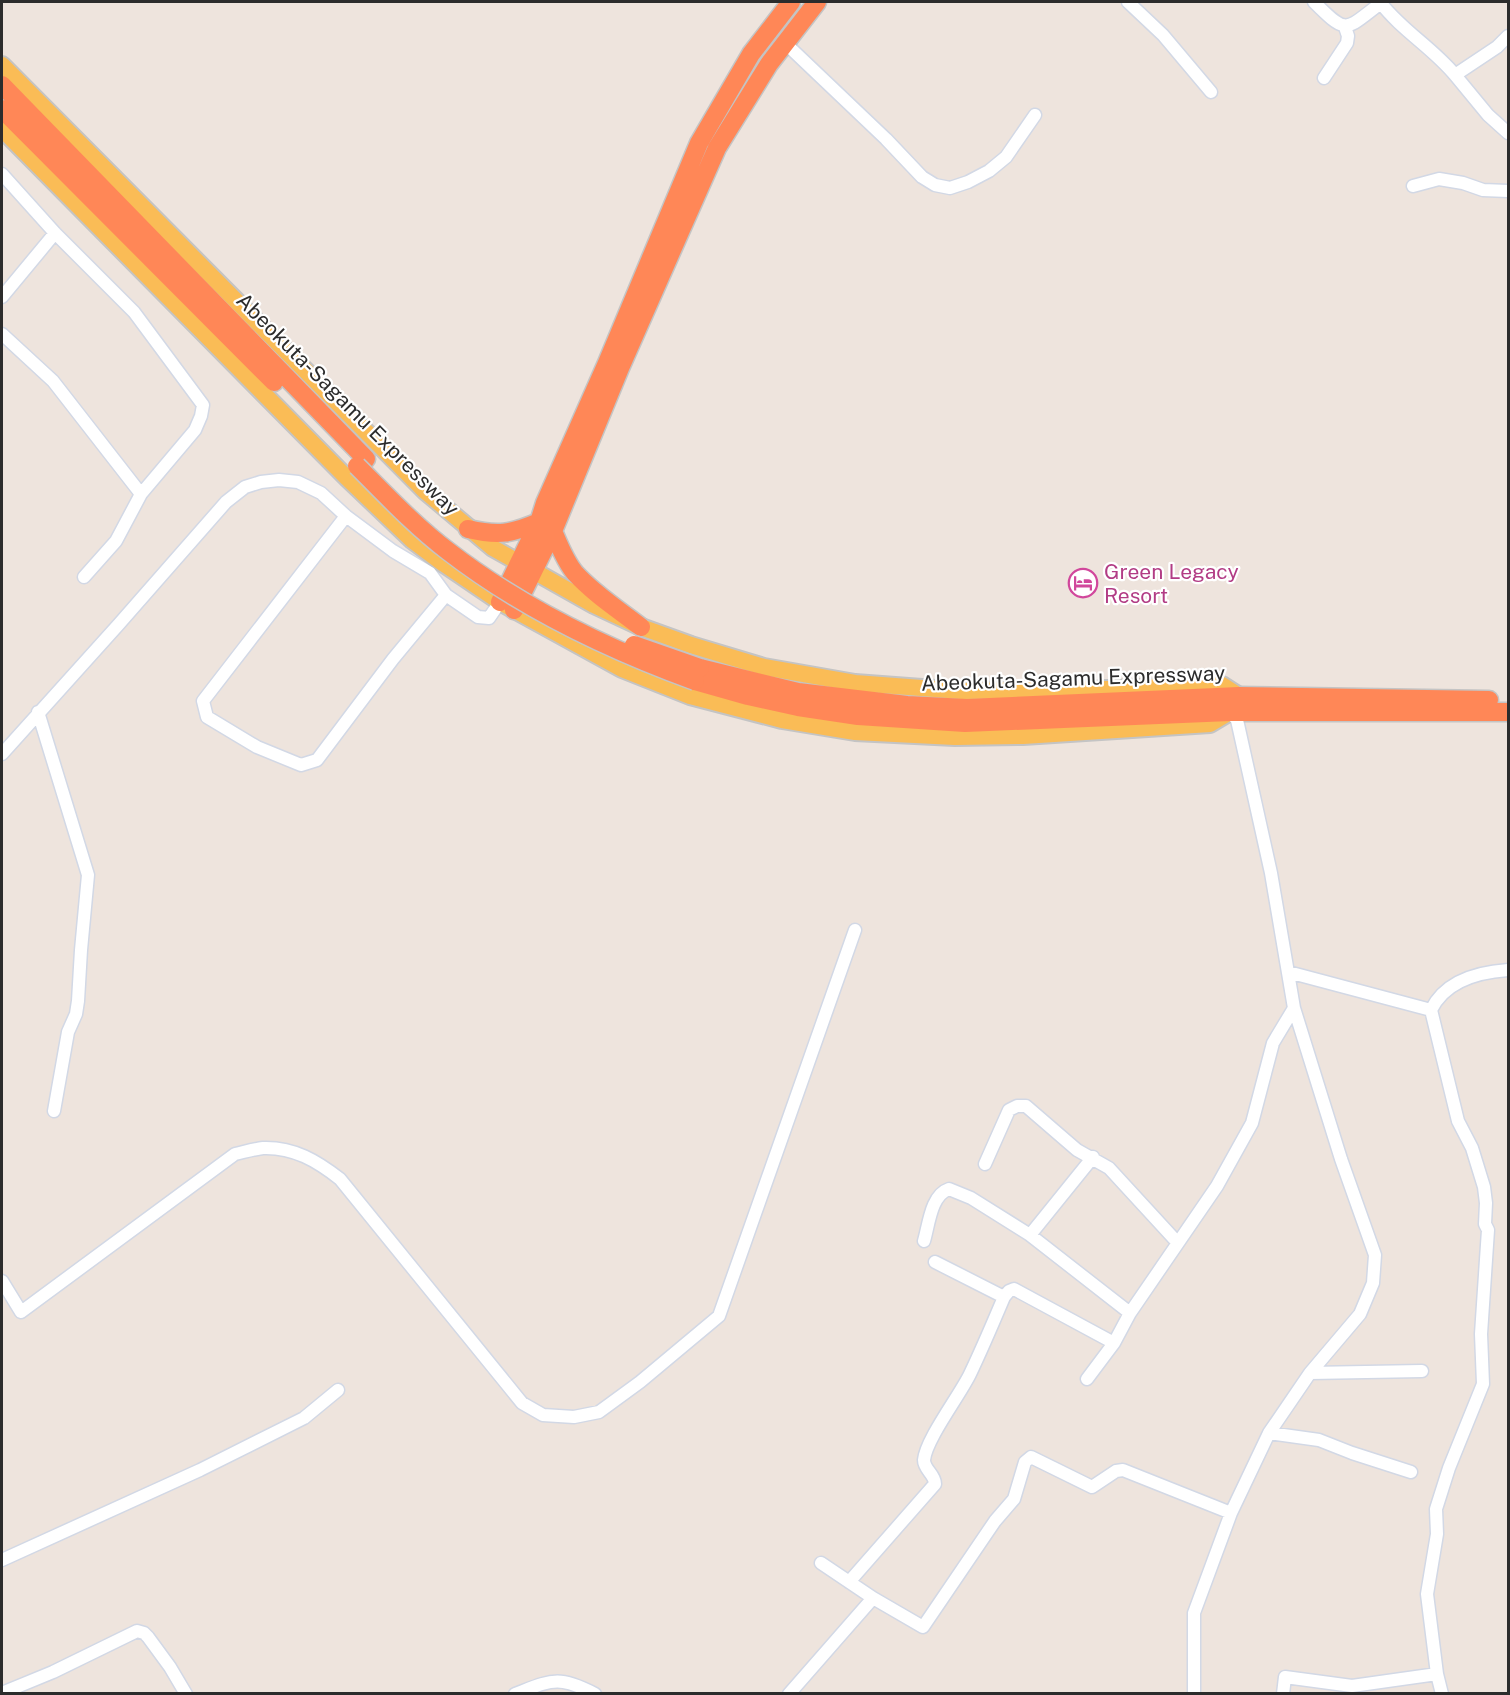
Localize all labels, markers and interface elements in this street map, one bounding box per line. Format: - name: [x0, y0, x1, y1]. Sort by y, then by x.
- street label: Abeokuta-Sagamu Expressway: [232, 288, 464, 520]
- place label: Green Legacy Resort: [1104, 559, 1239, 608]
- hotel icon: Green Legacy Resort: [1067, 567, 1099, 599]
- street label: Abeokuta-Sagamu Expressway: [920, 660, 1226, 696]

